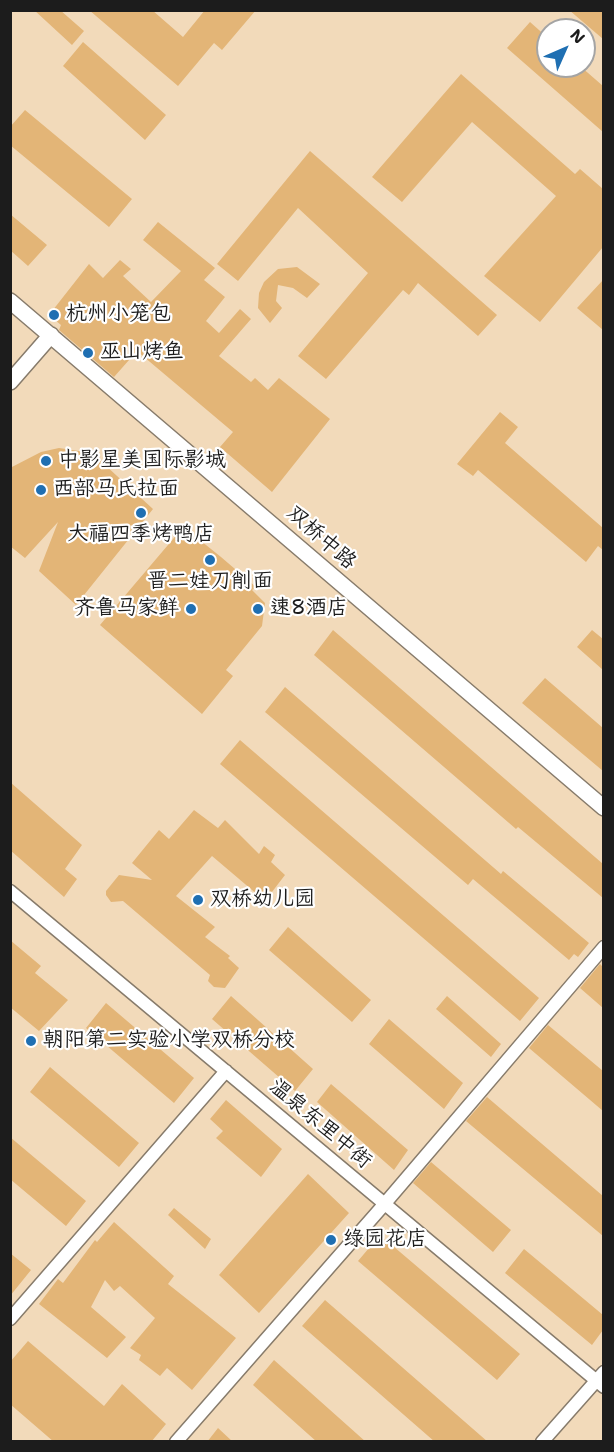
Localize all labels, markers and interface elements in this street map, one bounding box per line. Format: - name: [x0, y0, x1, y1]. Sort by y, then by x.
- north arrow: [536, 18, 596, 78]
- text: N: [566, 24, 590, 48]
- place label: 杭州小笼包: [66, 302, 171, 328]
- marker: 杭州小笼包: [47, 308, 61, 322]
- place label: 巫山烤鱼: [100, 340, 184, 366]
- marker: 巫山烤鱼: [81, 346, 95, 360]
- place label: 中影星美国际影城: [58, 448, 226, 474]
- marker: 中影星美国际影城: [39, 454, 53, 468]
- place label: 西部马氏拉面: [53, 477, 179, 503]
- marker: 西部马氏拉面: [34, 483, 48, 497]
- street label: 双桥中路: [281, 501, 361, 575]
- marker: 大福四季烤鸭店: [134, 506, 148, 520]
- place label: 大福四季烤鸭店: [68, 522, 214, 548]
- marker: 晋二娃刀削面: [203, 553, 217, 567]
- place label: 晋二娃刀削面: [147, 569, 273, 595]
- place label: 齐鲁马家鲜: [74, 596, 179, 622]
- place label: 速8酒店: [270, 596, 348, 622]
- marker: 齐鲁马家鲜: [184, 602, 198, 616]
- marker: 速8酒店: [251, 602, 265, 616]
- place label: 双桥幼儿园: [210, 887, 315, 913]
- marker: 双桥幼儿园: [191, 893, 205, 907]
- place label: 朝阳第二实验小学双桥分校: [43, 1028, 295, 1054]
- marker: 朝阳第二实验小学双桥分校: [24, 1034, 38, 1048]
- street label: 温泉东里中街: [264, 1074, 376, 1174]
- place label: 绿园花店: [343, 1227, 427, 1253]
- marker: 绿园花店: [324, 1233, 338, 1247]

